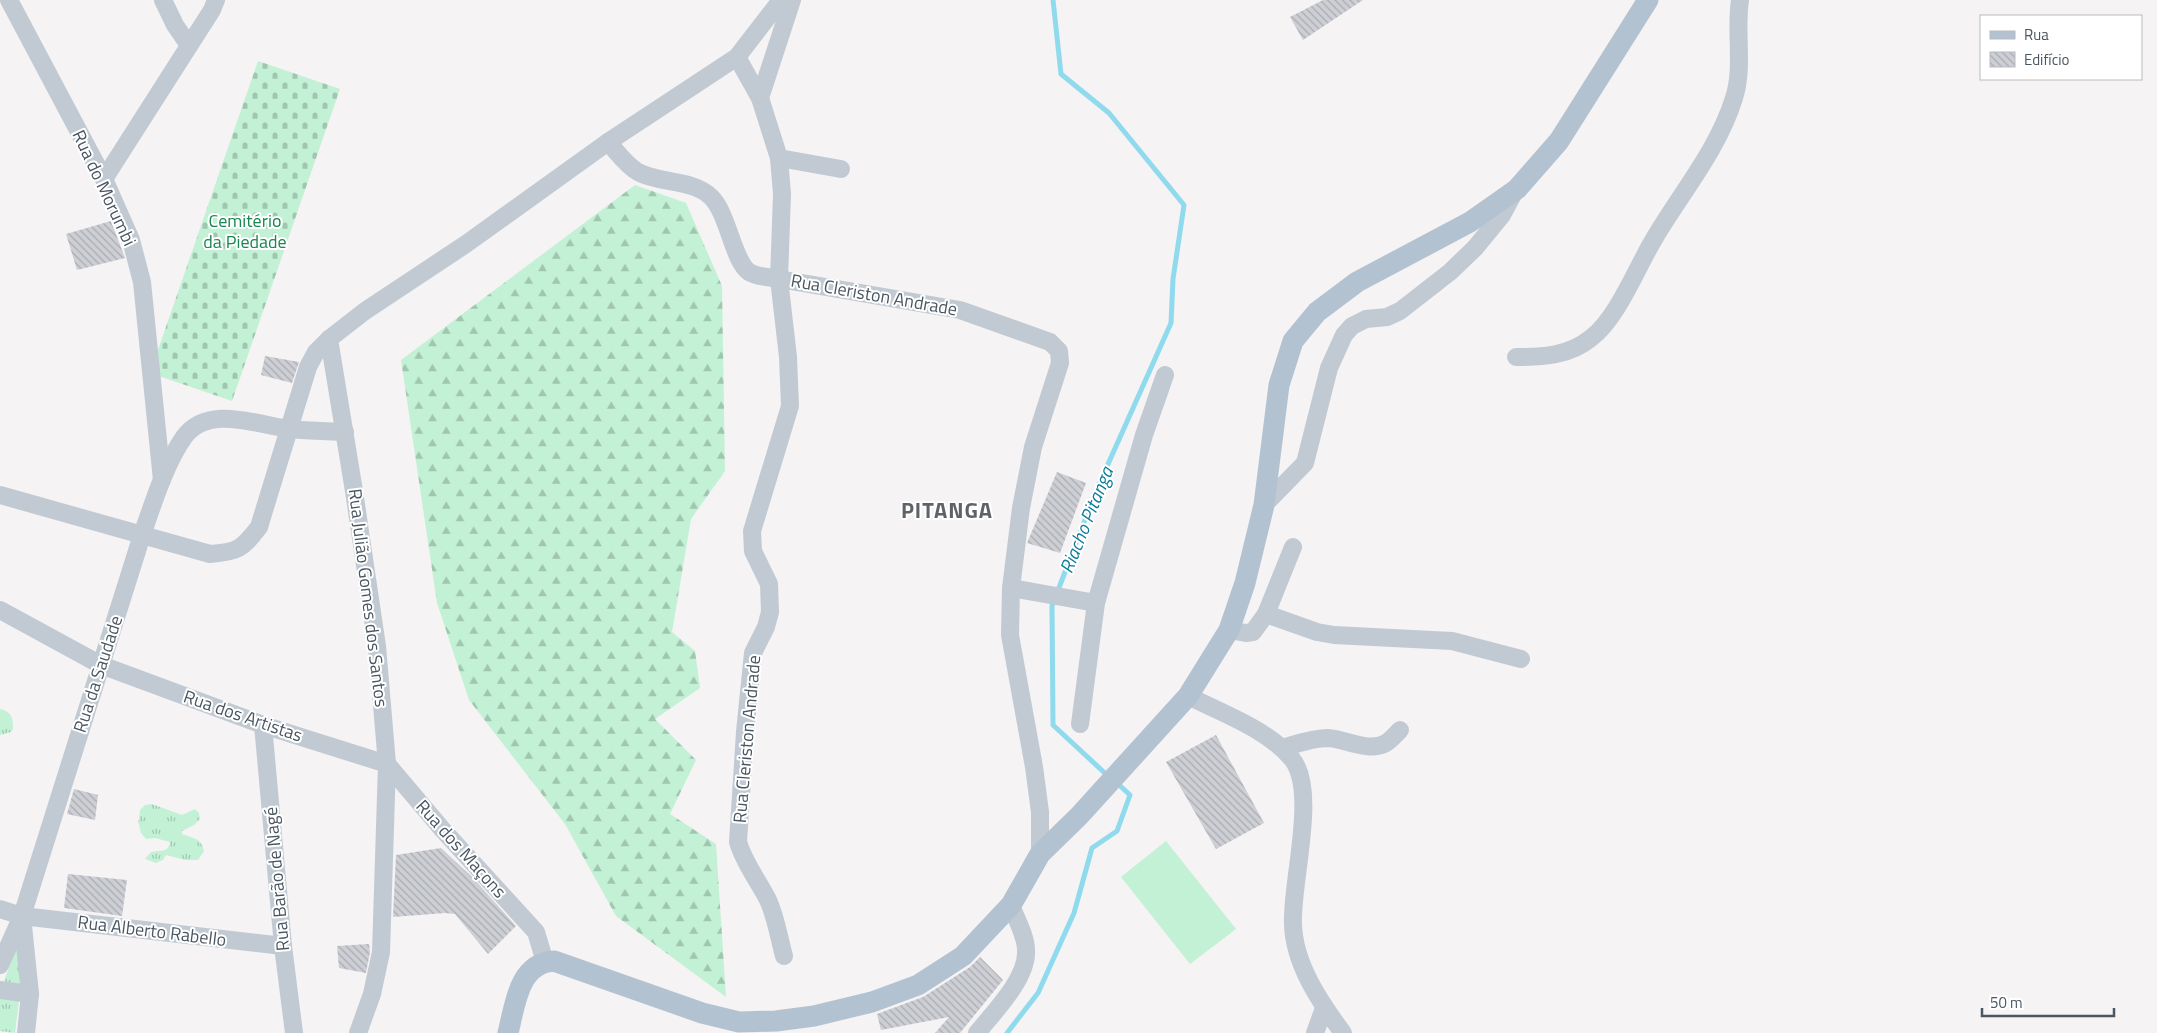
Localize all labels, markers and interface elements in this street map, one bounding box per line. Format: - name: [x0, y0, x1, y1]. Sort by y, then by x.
- legend: [1980, 15, 2142, 80]
- text: Rua: [2024, 23, 2049, 46]
- text: Edifício: [2024, 48, 2069, 71]
- street label: Rua do Morumbi: [66, 125, 143, 250]
- park label: Cemitério da Piedade: [203, 207, 287, 255]
- street label: Rua Cleriston Andrade: [789, 267, 959, 322]
- water label: Riacho Pitanga: [1051, 461, 1121, 577]
- street label: Rua Julião Gomes dos Santos: [342, 487, 395, 709]
- district label: PITANGA: [901, 493, 993, 527]
- street label: Rua da Saudade: [66, 612, 129, 736]
- street label: Rua Cleriston Andrade: [726, 654, 767, 824]
- street label: Rua dos Artistas: [180, 683, 306, 749]
- street label: Rua dos Maçons: [410, 793, 513, 904]
- street label: Rua Barão de Nagé: [257, 806, 296, 952]
- street label: Rua Alberto Rabello: [76, 908, 228, 953]
- scale bar: [1982, 986, 2114, 1018]
- text: 50 m: [1990, 991, 2023, 1014]

